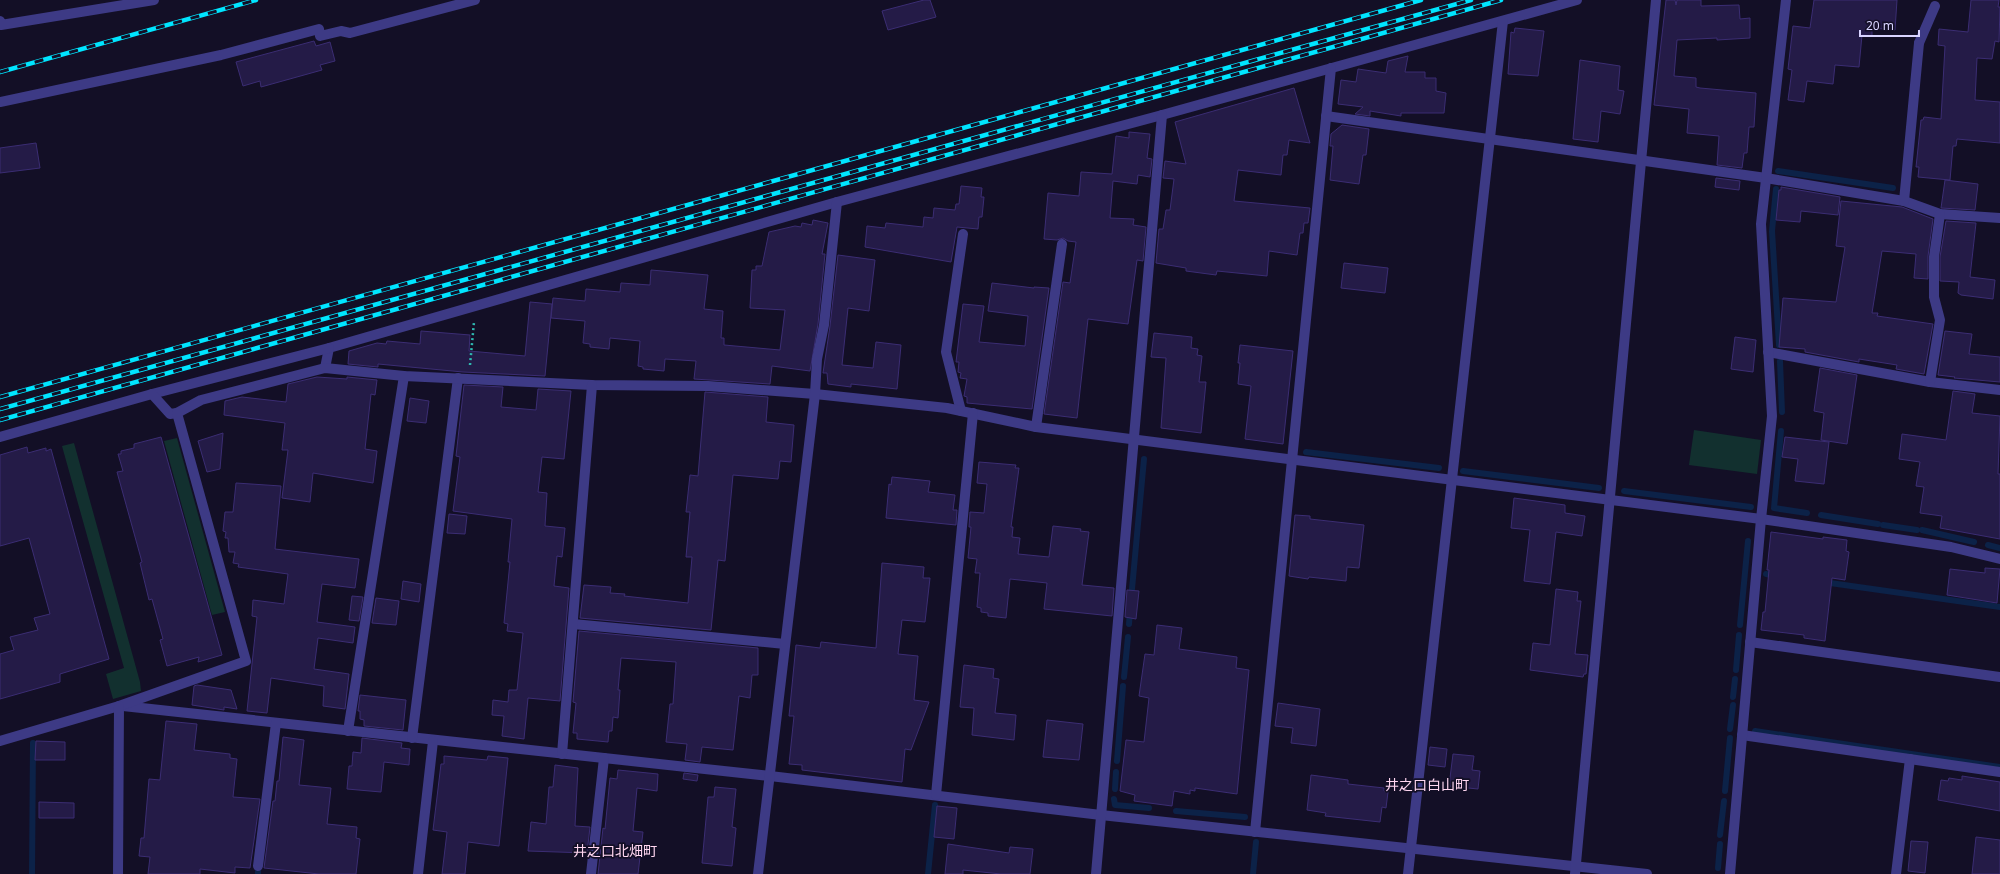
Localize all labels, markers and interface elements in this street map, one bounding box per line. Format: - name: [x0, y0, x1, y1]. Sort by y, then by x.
- scale bar: [1860, 12, 1919, 38]
- text: 20 m: [1866, 17, 1894, 34]
- district label: 井之口白山町: [1385, 775, 1469, 794]
- district label: 井之口北畑町: [573, 841, 657, 860]

